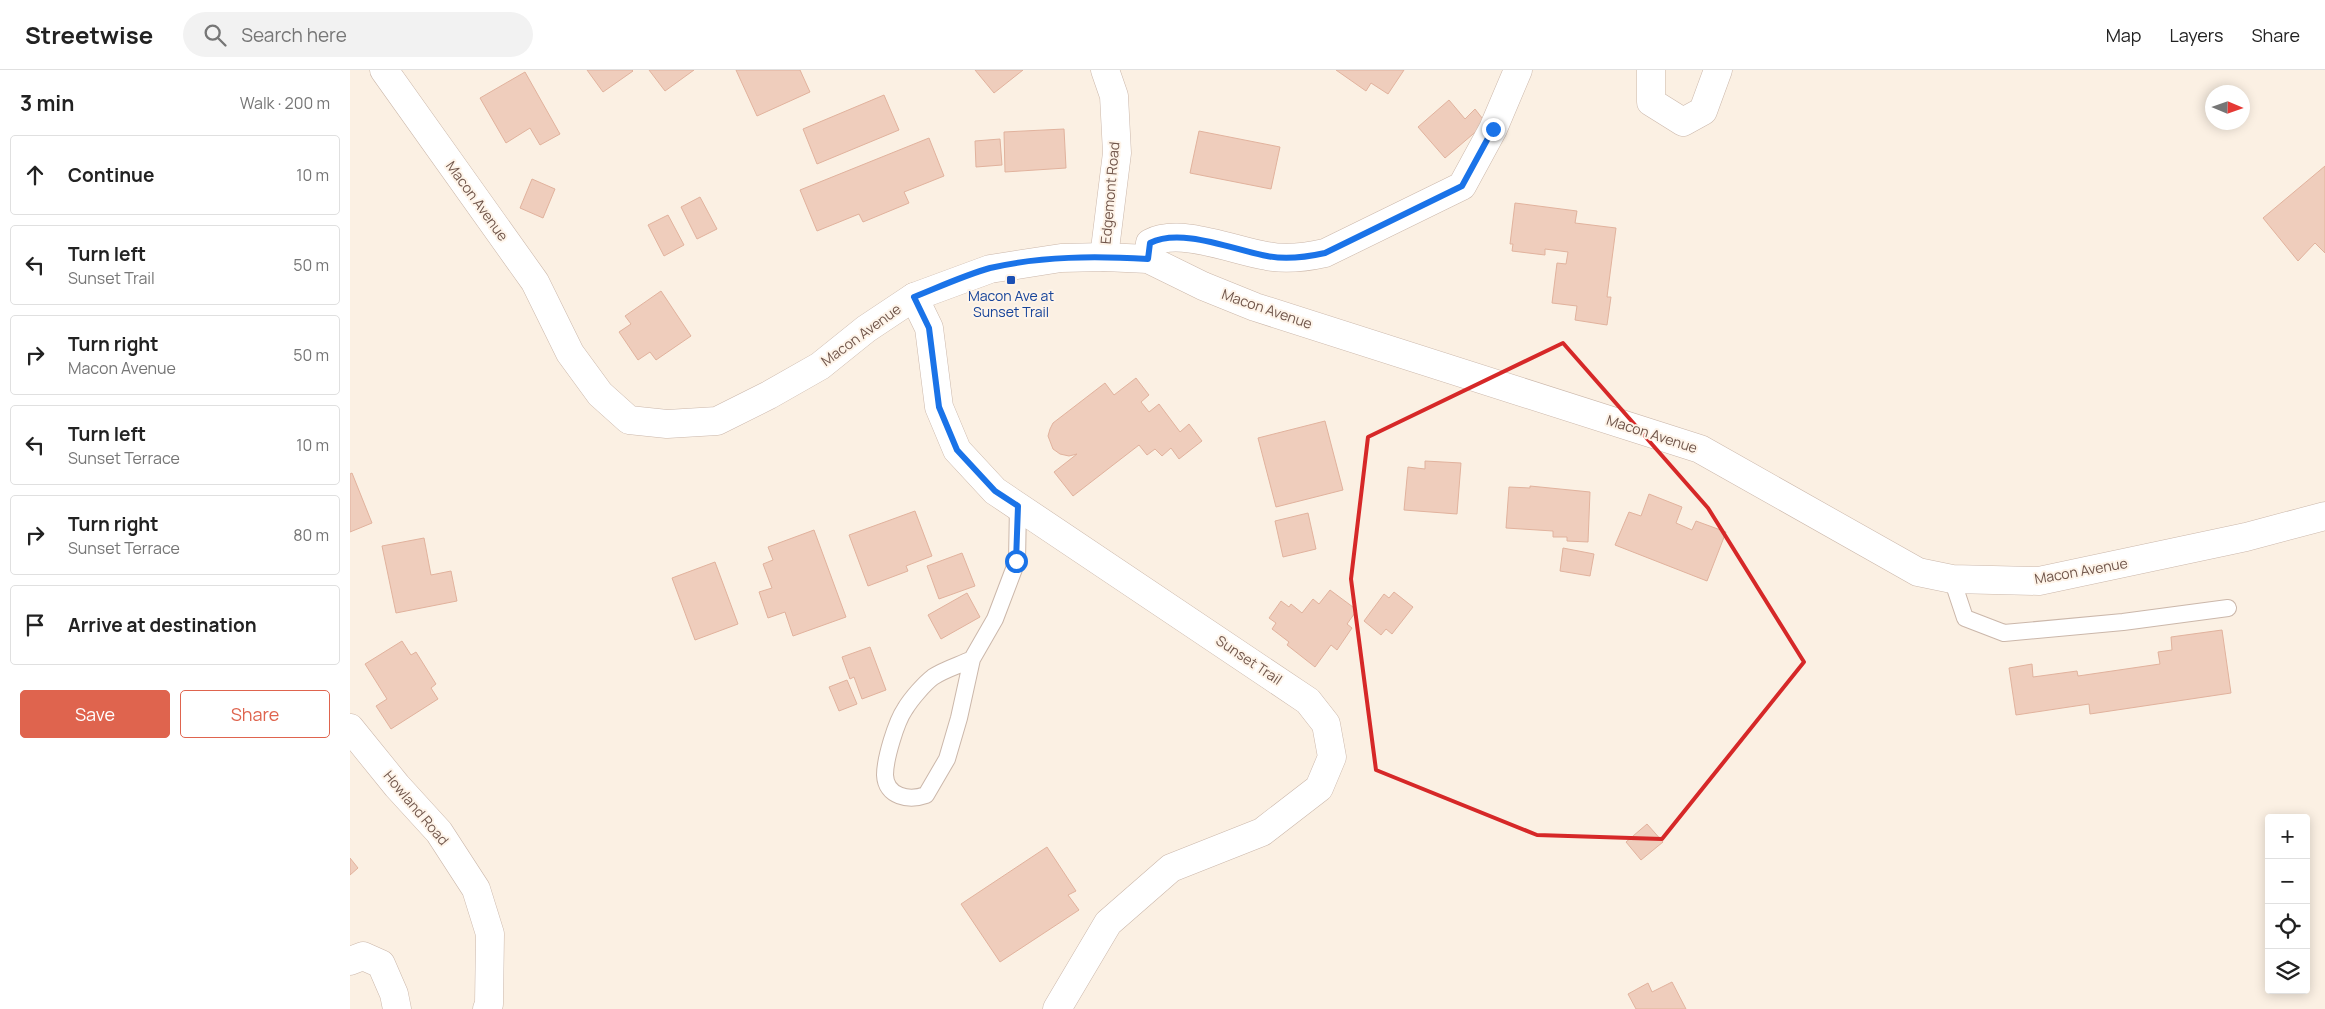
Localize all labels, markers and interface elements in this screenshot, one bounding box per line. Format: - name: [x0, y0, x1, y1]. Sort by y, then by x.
- search box: [183, 12, 533, 57]
- text: Streetwise: [25, 18, 153, 51]
- icon: search: [201, 21, 229, 49]
- text: Search here: [241, 22, 347, 48]
- text: Map: [2106, 23, 2141, 47]
- text: Layers: [2169, 23, 2223, 47]
- text: Share: [2251, 23, 2300, 47]
- north arrow: [2205, 85, 2250, 130]
- text: 3 min: [20, 89, 74, 117]
- text: Walk · 200 m: [240, 92, 330, 114]
- route end: [1482, 118, 1505, 141]
- street label: Edgemont Road: [1096, 141, 1123, 245]
- street label: Macon Avenue: [442, 157, 513, 244]
- icon: ahead: [21, 161, 49, 189]
- text: Continue: [68, 162, 154, 188]
- text: 10 m: [296, 164, 329, 186]
- text: Turn left: [68, 241, 146, 267]
- icon: left: [21, 251, 49, 279]
- text: 50 m: [293, 254, 329, 276]
- text: Sunset Trail: [68, 267, 155, 289]
- marker: Macon Ave at Sunset Trail: [1005, 274, 1017, 286]
- street label: Macon Avenue: [1219, 284, 1315, 333]
- place label: Macon Ave at Sunset Trail: [968, 286, 1054, 321]
- street label: Macon Avenue: [817, 299, 904, 370]
- text: Turn right: [68, 331, 158, 357]
- icon: right: [21, 341, 49, 369]
- text: 50 m: [293, 344, 329, 366]
- text: Macon Avenue: [68, 357, 176, 379]
- street label: Macon Avenue: [1604, 410, 1700, 457]
- text: Turn left: [68, 421, 146, 447]
- icon: left: [21, 431, 49, 459]
- text: 10 m: [296, 434, 329, 456]
- text: Sunset Terrace: [68, 447, 180, 469]
- text: Turn right: [68, 511, 158, 537]
- icon: right: [21, 521, 49, 549]
- text: 80 m: [293, 524, 329, 546]
- text: Sunset Terrace: [68, 537, 180, 559]
- route start: [1005, 550, 1028, 573]
- street label: Macon Avenue: [2033, 553, 2129, 588]
- icon: arrive: [21, 611, 49, 639]
- text: Arrive at destination: [68, 612, 257, 638]
- street label: Sunset Trail: [1212, 630, 1286, 689]
- button: Save: [20, 690, 170, 738]
- button: Share: [180, 690, 330, 738]
- street label: Howland Road: [380, 766, 453, 849]
- map controls: [2265, 814, 2310, 994]
- button: +: [2265, 814, 2310, 859]
- button: −: [2265, 859, 2310, 904]
- button: locate: [2265, 904, 2310, 949]
- button: layers: [2265, 949, 2310, 994]

